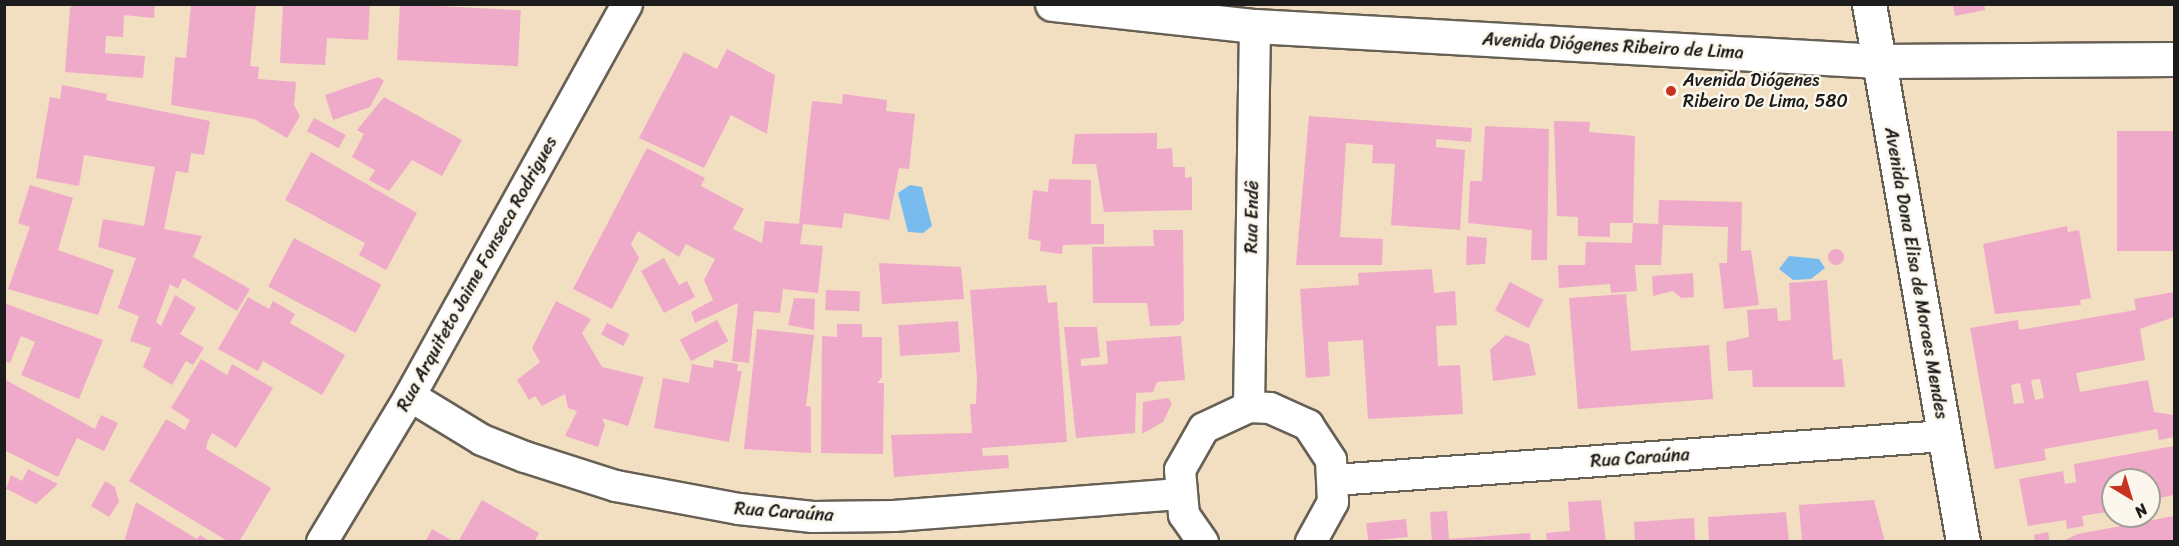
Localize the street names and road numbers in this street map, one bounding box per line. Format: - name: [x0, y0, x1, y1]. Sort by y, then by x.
- street label: Avenida Diógenes Ribeiro de Lima: [1482, 28, 1744, 64]
- street label: Avenida Dona Elisa de Moraes Mendes: [1880, 124, 1952, 422]
- street label: Rua Arquiteto Jaime Fonseca Rodrigues: [392, 133, 562, 415]
- street label: Rua Endê: [1241, 180, 1263, 254]
- street label: Rua Caraúna: [1590, 444, 1690, 472]
- street label: Rua Caraúna: [734, 498, 834, 526]

